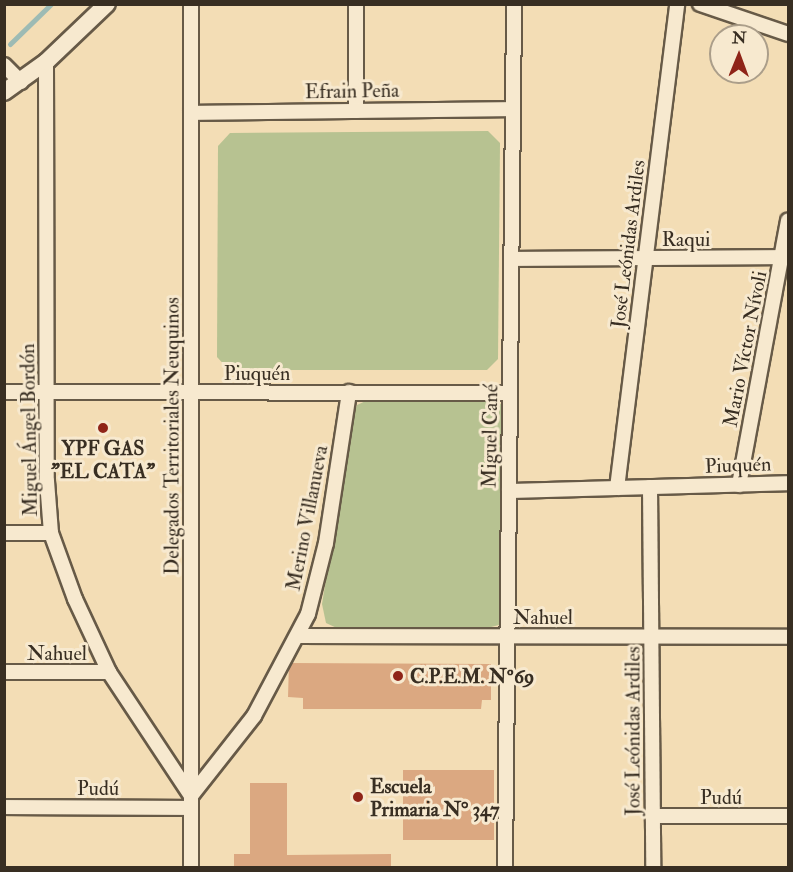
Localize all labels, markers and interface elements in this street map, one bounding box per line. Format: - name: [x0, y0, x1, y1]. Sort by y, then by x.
- north arrow: [709, 24, 769, 84]
- text: N: [732, 28, 747, 48]
- street label: Efrain Peña: [305, 78, 399, 104]
- street label: José Leónidas Ardiles: [606, 158, 650, 330]
- street label: Raqui: [662, 227, 710, 251]
- street label: Mario Víctor Nívoli: [718, 269, 772, 429]
- street label: Delegados Territoriales Neuquinos: [160, 297, 184, 575]
- street label: Miguel Ángel Bordón: [15, 343, 43, 517]
- street label: Piuquén: [224, 361, 290, 385]
- street label: Miguel Cané: [477, 384, 503, 488]
- marker: YPF GAS "EL CATA": [96, 421, 110, 435]
- place label: YPF GAS "EL CATA": [51, 437, 155, 484]
- street label: Merino Villanueva: [281, 443, 333, 593]
- street label: Piuquén: [704, 452, 772, 478]
- street label: Nahuel: [513, 605, 573, 629]
- street label: Nahuel: [27, 641, 87, 665]
- street label: José Leónidas Ardiles: [621, 646, 645, 816]
- place label: C.P.E.M. Nº69: [410, 664, 534, 688]
- marker: C.P.E.M. Nº69: [391, 669, 405, 683]
- place label: Escuela Primaria N° 347: [370, 774, 500, 821]
- street label: Pudú: [77, 776, 119, 800]
- street label: Pudú: [700, 785, 742, 809]
- marker: Escuela Primaria N° 347: [351, 790, 365, 804]

